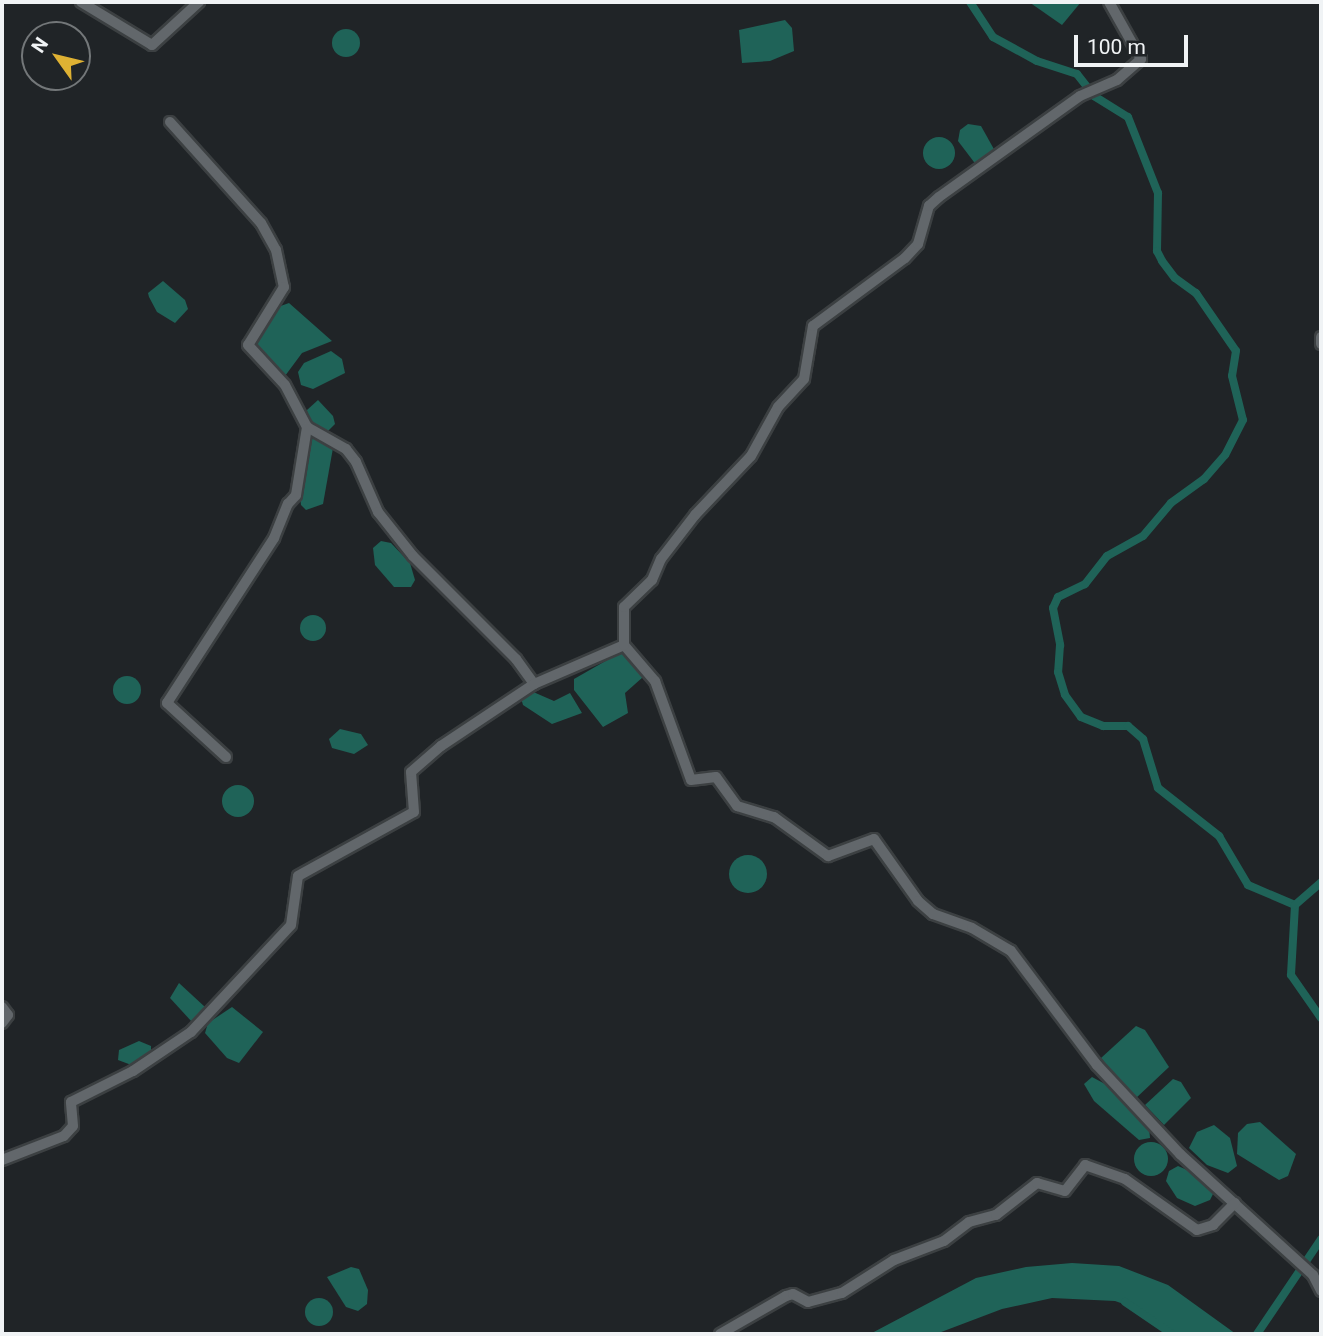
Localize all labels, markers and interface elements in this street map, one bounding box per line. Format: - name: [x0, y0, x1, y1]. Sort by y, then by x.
- north arrow: [21, 21, 91, 91]
- scale bar: [1078, 21, 1192, 65]
- text: N: [27, 33, 53, 57]
- text: 100 m: [1087, 35, 1146, 59]

